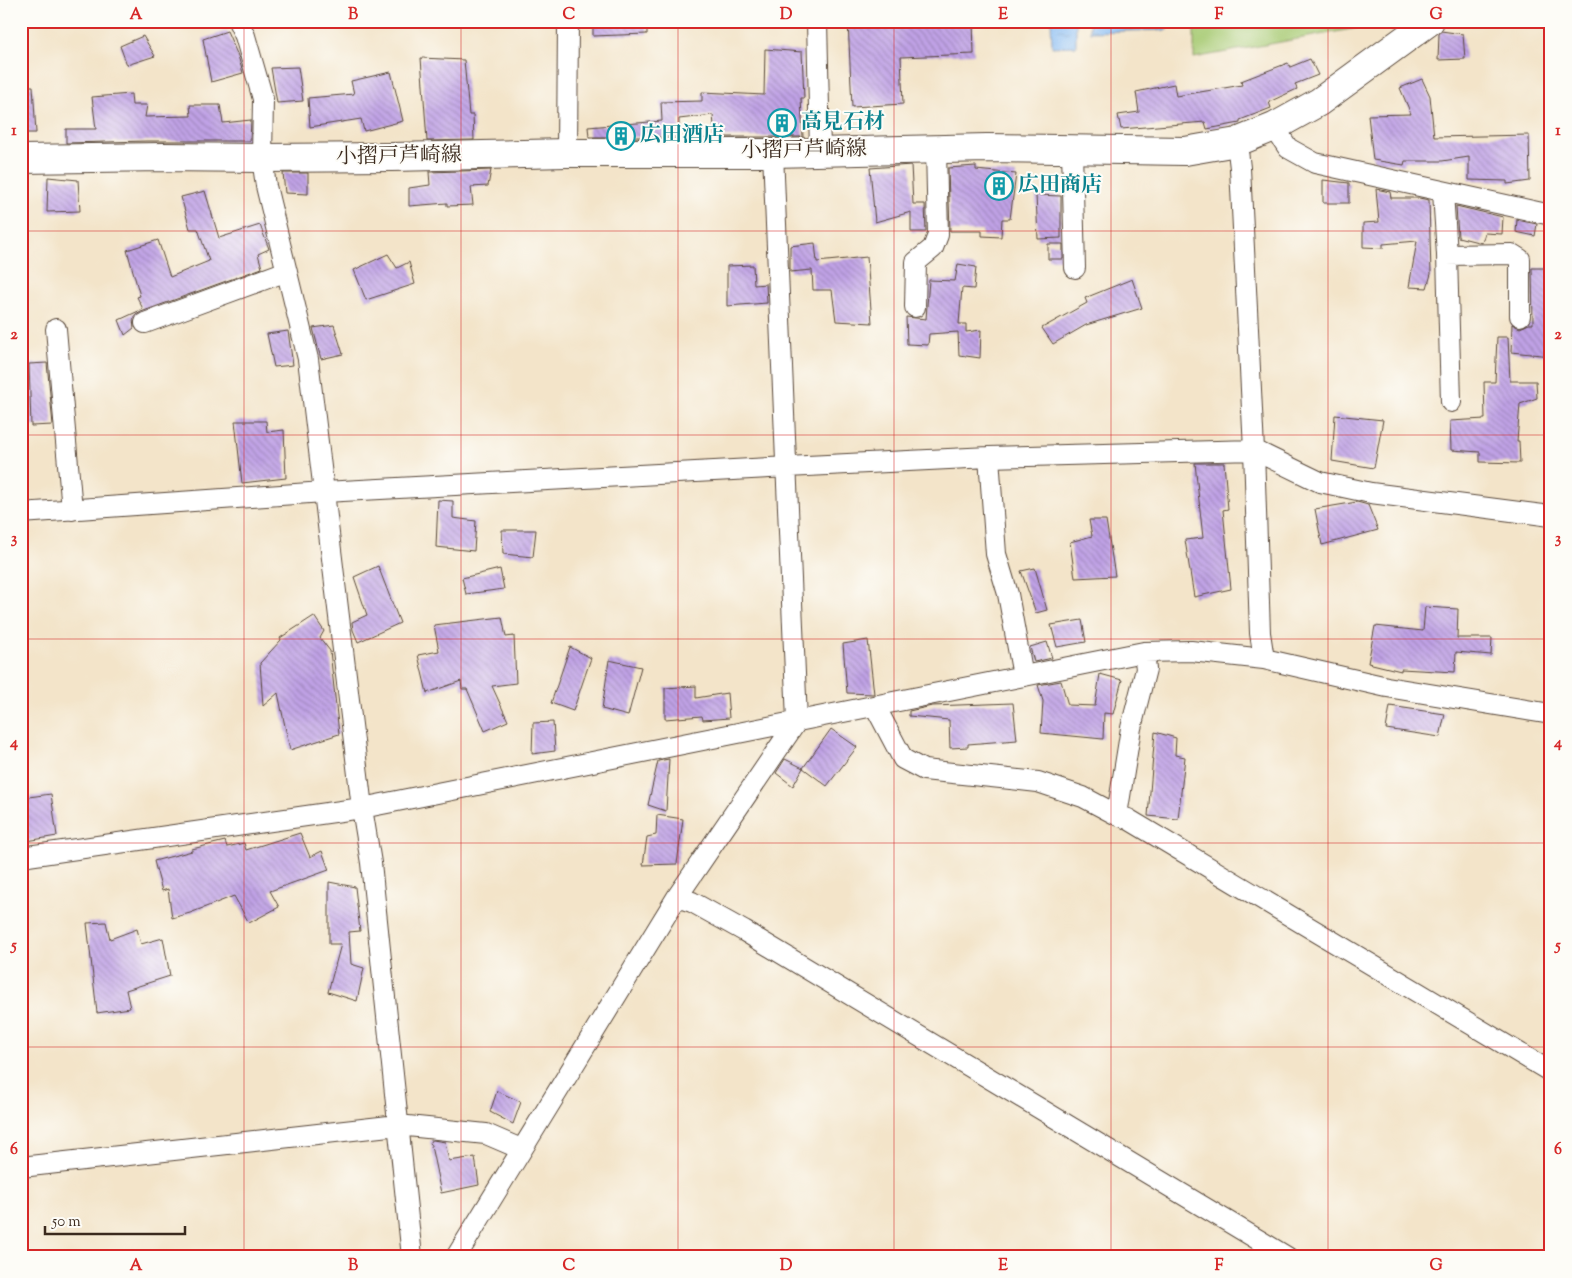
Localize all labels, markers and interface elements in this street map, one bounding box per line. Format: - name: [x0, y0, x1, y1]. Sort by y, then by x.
- text: A: [130, 4, 143, 27]
- text: B: [348, 4, 358, 27]
- text: C: [563, 4, 576, 27]
- text: D: [780, 4, 793, 27]
- text: E: [998, 4, 1008, 27]
- text: F: [1215, 4, 1224, 27]
- text: G: [1429, 4, 1443, 27]
- building icon: 高見石材: [767, 108, 797, 138]
- place label: 高見石材: [801, 108, 885, 138]
- text: 1: [11, 120, 17, 143]
- text: 1: [1555, 120, 1561, 143]
- building icon: 広田酒店: [606, 121, 636, 151]
- place label: 広田酒店: [640, 121, 724, 151]
- street label: 小摺戸芦崎線: [741, 135, 867, 167]
- street label: 小摺戸芦崎線: [336, 141, 462, 173]
- building icon: 広田商店: [984, 171, 1014, 201]
- place label: 広田商店: [1018, 171, 1102, 201]
- text: 2: [10, 324, 18, 347]
- text: 2: [1554, 324, 1562, 347]
- text: 3: [11, 528, 18, 551]
- text: 3: [1555, 528, 1562, 551]
- text: 4: [9, 732, 18, 755]
- text: 4: [1553, 732, 1562, 755]
- text: 5: [9, 935, 17, 958]
- text: 5: [1553, 935, 1561, 958]
- text: 6: [10, 1139, 18, 1162]
- text: 6: [1554, 1139, 1562, 1162]
- scale bar: [45, 1203, 185, 1235]
- text: 50 m: [51, 1212, 81, 1233]
- text: A: [130, 1255, 143, 1278]
- text: B: [348, 1255, 358, 1278]
- text: C: [563, 1255, 576, 1278]
- text: D: [780, 1255, 793, 1278]
- text: E: [998, 1255, 1008, 1278]
- text: F: [1215, 1255, 1224, 1278]
- text: G: [1429, 1255, 1443, 1278]

